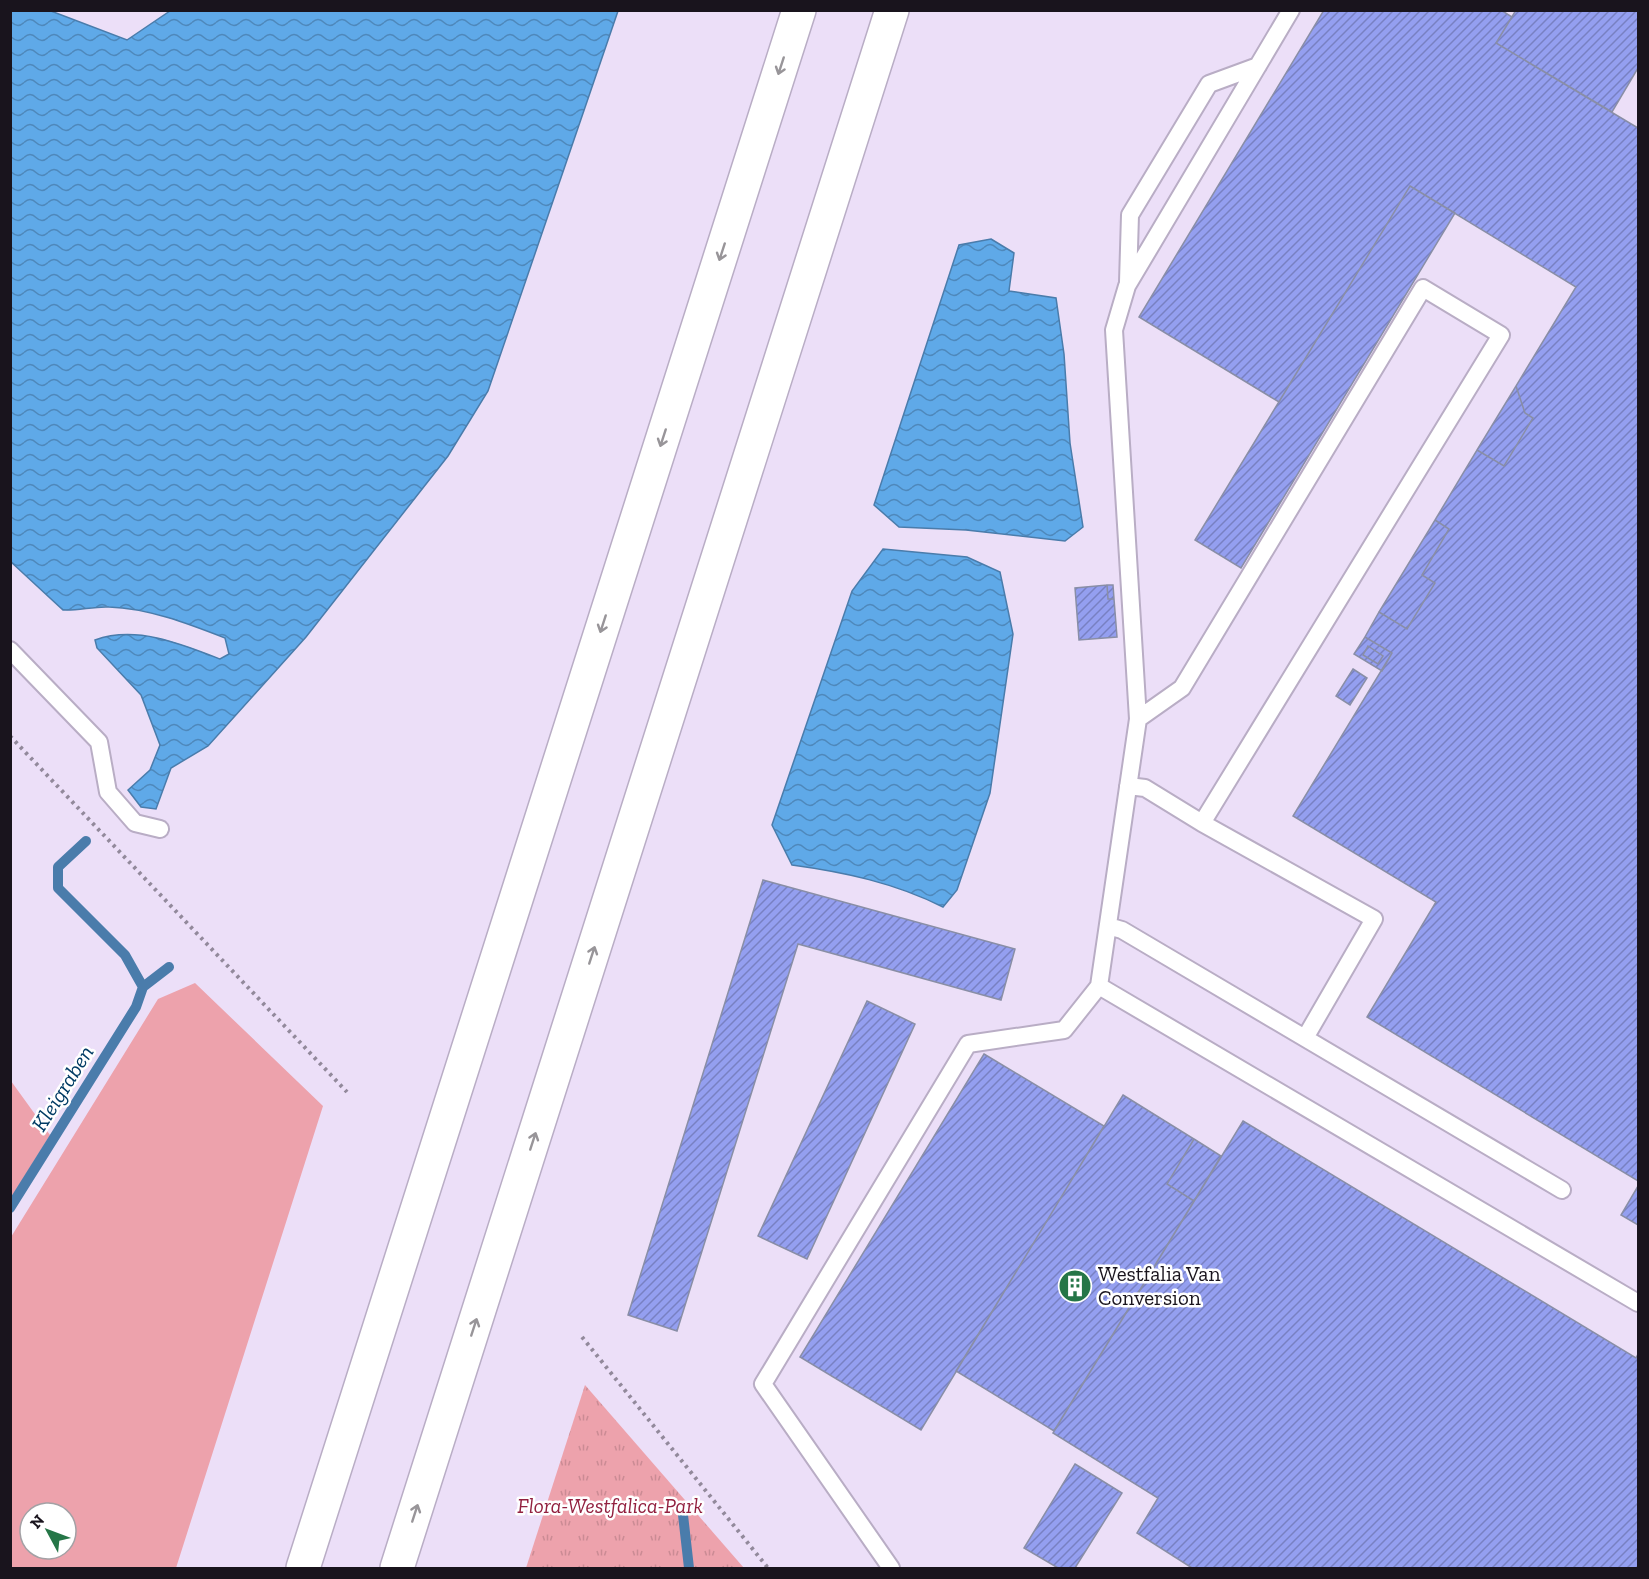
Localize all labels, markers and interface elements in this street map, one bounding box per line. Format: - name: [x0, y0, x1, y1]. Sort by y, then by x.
- one-way arrow: [775, 56, 786, 75]
- one-way arrow: [716, 242, 727, 261]
- one-way arrow: [656, 428, 667, 447]
- one-way arrow: [597, 614, 608, 633]
- one-way arrow: [587, 946, 598, 965]
- water label: Kleigraben: [25, 1040, 99, 1136]
- one-way arrow: [528, 1132, 539, 1151]
- place label: Westfalia Van Conversion: [1098, 1261, 1220, 1310]
- building icon: Westfalia Van Conversion: [1057, 1268, 1093, 1304]
- one-way arrow: [469, 1318, 480, 1337]
- park label: Flora-Westfalica-Park: [517, 1493, 703, 1518]
- north arrow: [18, 1501, 78, 1561]
- one-way arrow: [410, 1504, 421, 1523]
- text: N: [26, 1511, 48, 1532]

